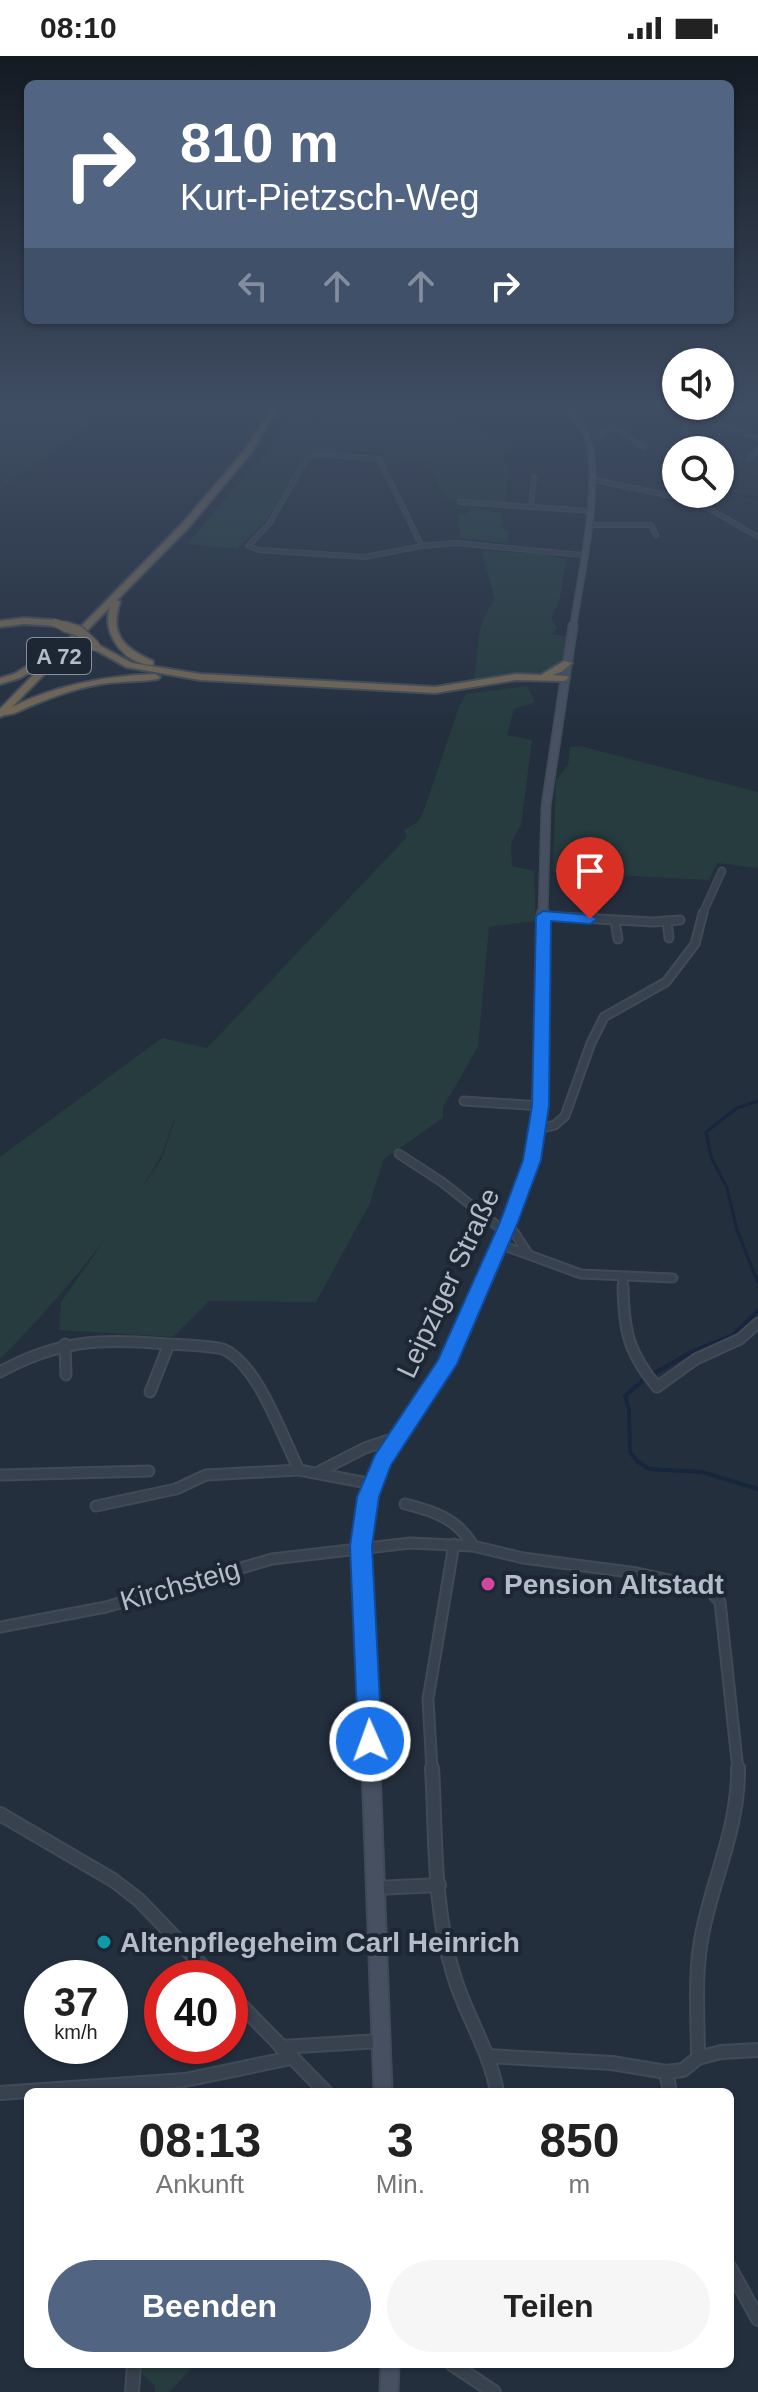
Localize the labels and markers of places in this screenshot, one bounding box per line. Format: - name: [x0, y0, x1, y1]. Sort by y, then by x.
- pin: [556, 837, 624, 919]
- place label: Pension Altstadt: [504, 1569, 724, 1600]
- marker: Pension Altstadt: [479, 1575, 497, 1593]
- place label: Altenpflegeheim Carl Heinrich: [120, 1927, 520, 1958]
- marker: Altenpflegeheim Carl Heinrich: [95, 1933, 113, 1951]

